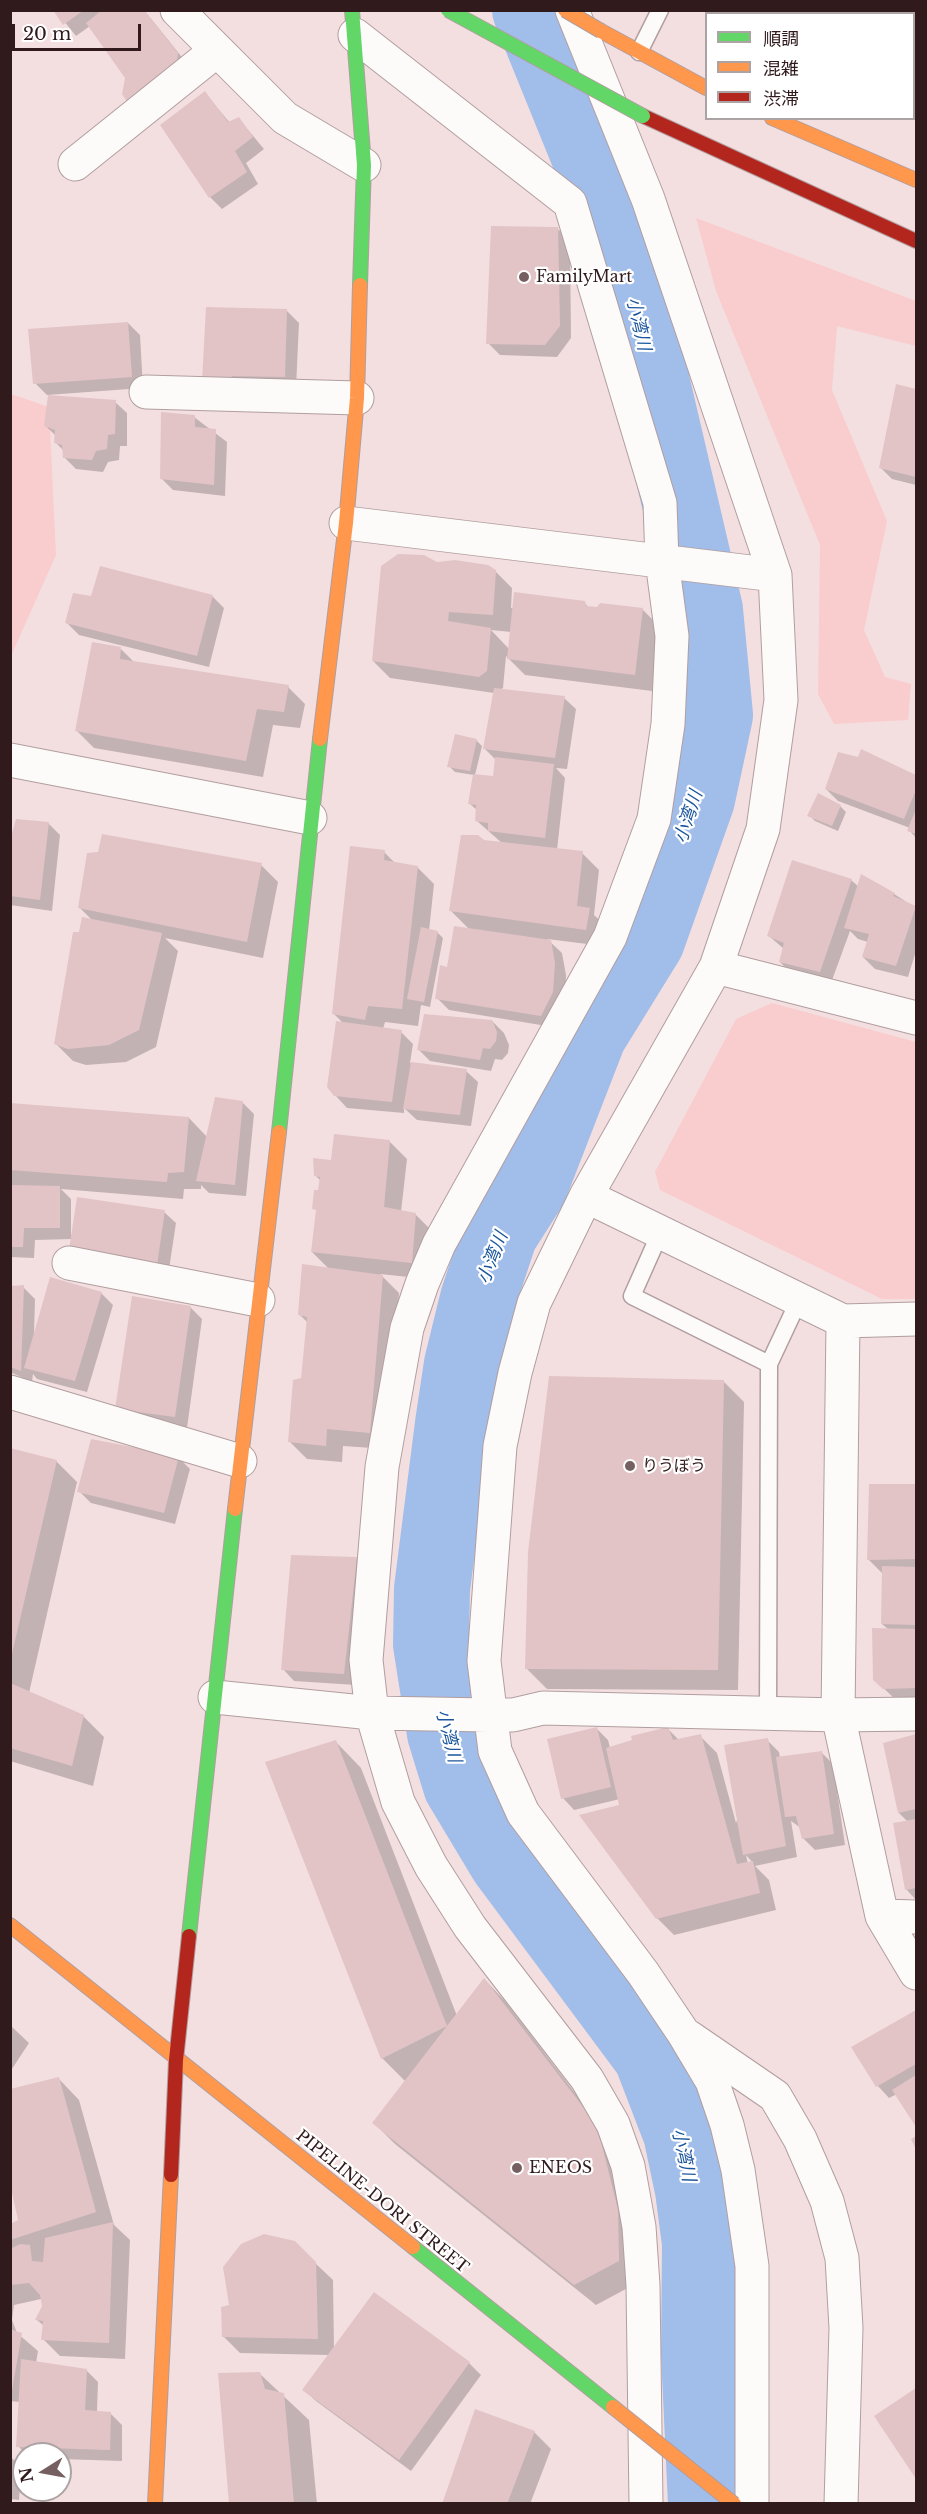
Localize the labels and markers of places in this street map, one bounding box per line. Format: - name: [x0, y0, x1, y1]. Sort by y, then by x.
- place label: FamilyMart: [536, 267, 632, 287]
- marker: FamilyMart: [517, 270, 531, 284]
- place label: りうぼう: [642, 1456, 706, 1476]
- marker: りうぼう: [623, 1459, 637, 1473]
- place label: ENEOS: [529, 2158, 592, 2178]
- marker: ENEOS: [510, 2161, 524, 2175]

